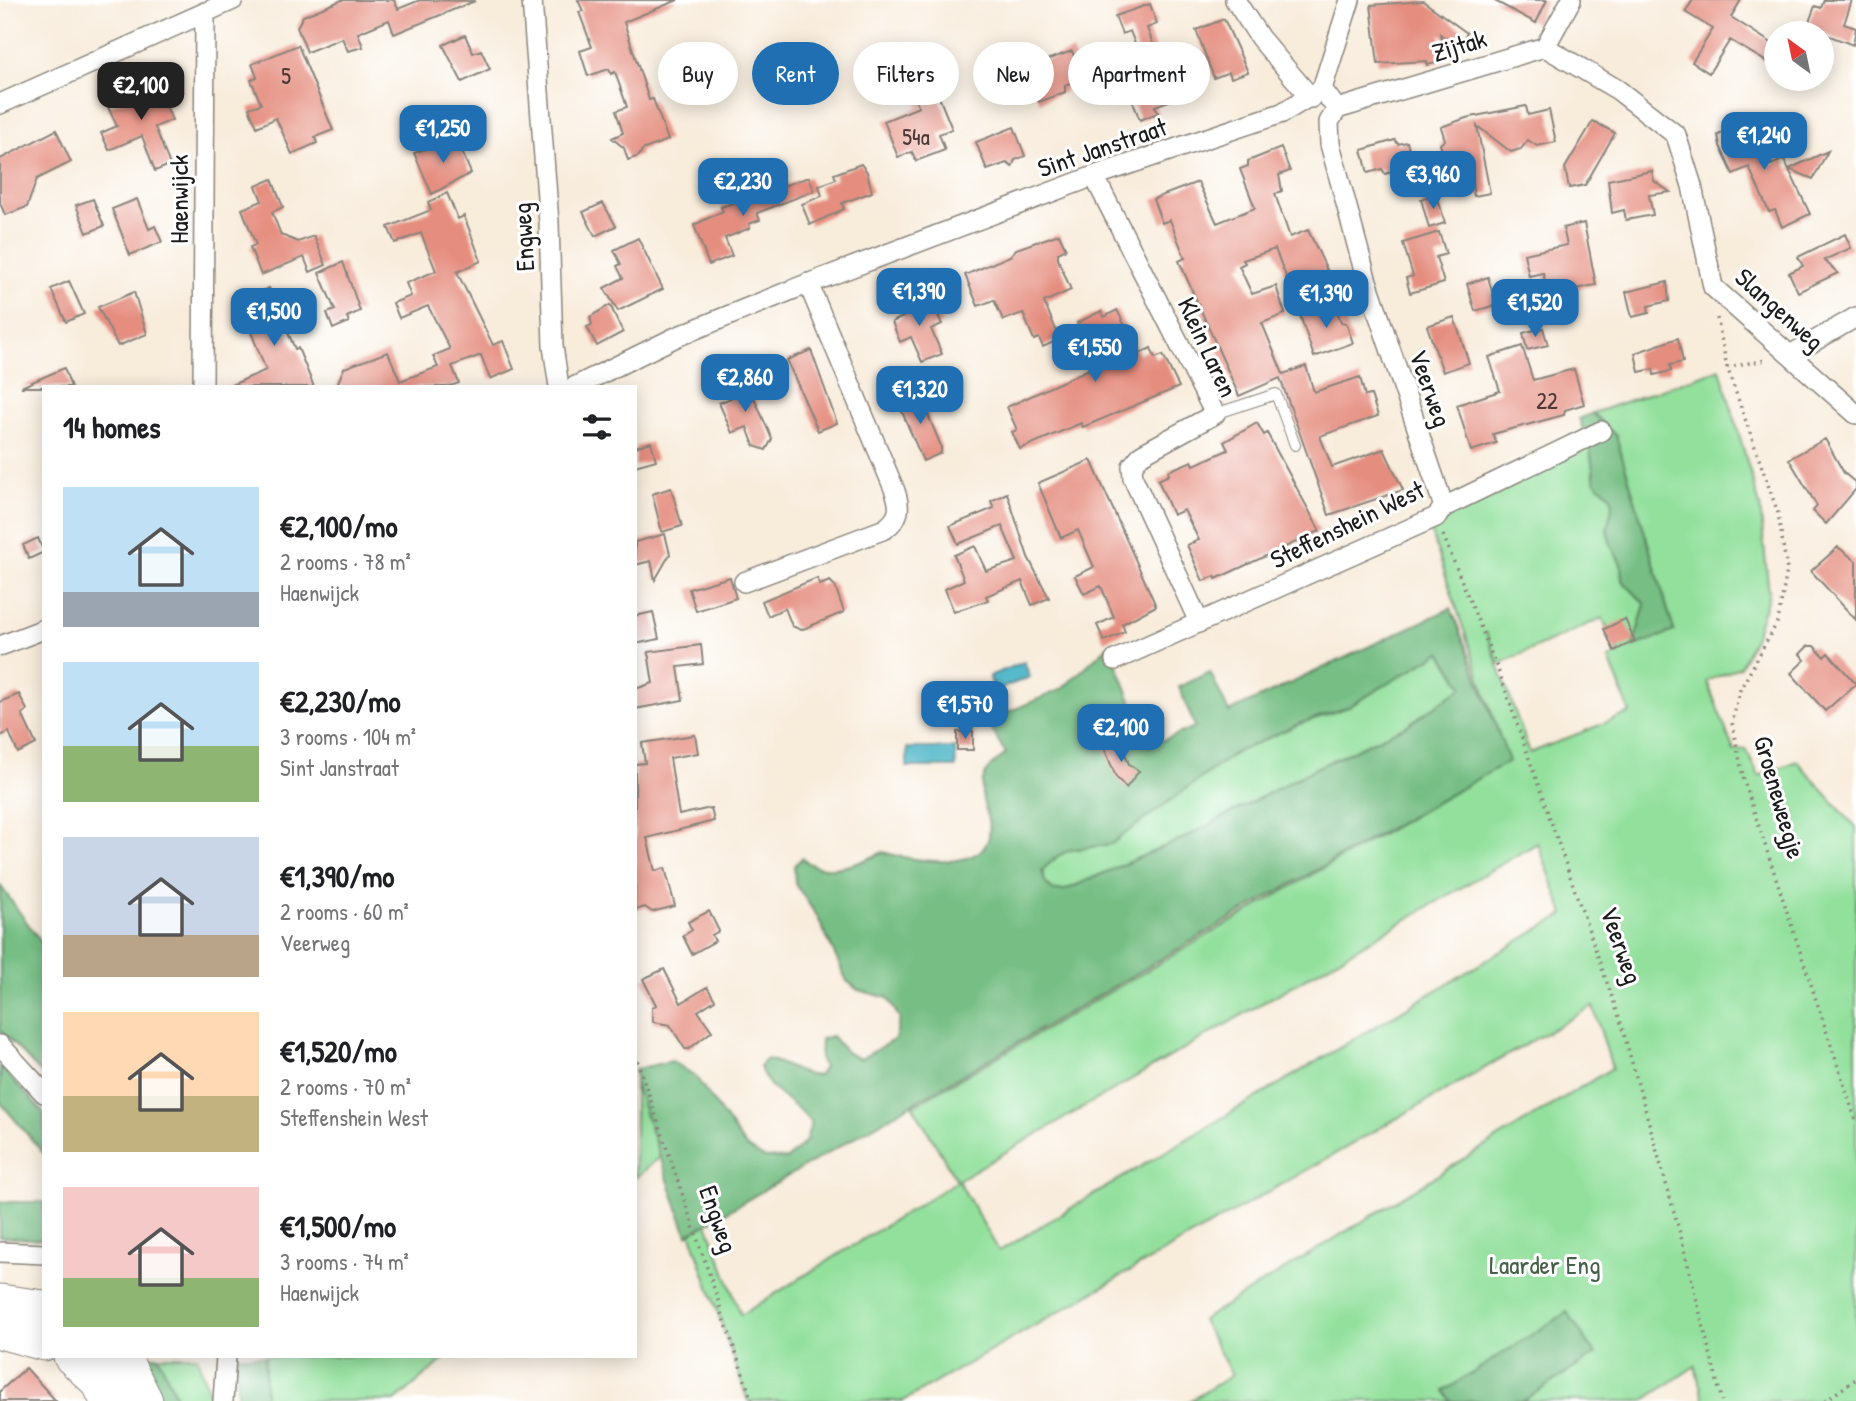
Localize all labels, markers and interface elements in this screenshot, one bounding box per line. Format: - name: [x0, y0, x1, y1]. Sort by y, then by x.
- street label: Zijtak: [1428, 20, 1491, 70]
- north arrow: [1764, 21, 1834, 91]
- map controls: [1764, 21, 1834, 91]
- chip: Buy: [658, 42, 738, 105]
- chip: Rent: [752, 42, 839, 105]
- chip: Filters: [853, 42, 959, 105]
- chip: New: [973, 42, 1054, 105]
- chip: Apartment: [1068, 42, 1210, 105]
- house number: 5: [281, 60, 291, 91]
- pin: €2,100: [84, 62, 198, 122]
- text: €2,100: [113, 69, 169, 100]
- pin: €1,250: [386, 106, 500, 165]
- street label: Sint Janstraat: [1033, 108, 1172, 185]
- text: €1,250: [416, 112, 470, 143]
- pin: €1,240: [1707, 113, 1821, 172]
- text: €1,240: [1737, 119, 1791, 150]
- house number: 54a: [902, 121, 930, 152]
- pin: €3,960: [1376, 152, 1490, 211]
- street label: Haenwijck: [161, 154, 196, 244]
- pin: €2,230: [686, 158, 800, 218]
- text: €3,960: [1406, 158, 1460, 189]
- text: €2,230: [714, 165, 772, 196]
- street label: Engweg: [504, 202, 542, 272]
- street label: Slangenweg: [1728, 260, 1832, 358]
- pin: €1,390: [862, 268, 976, 328]
- pin: €1,390: [1269, 270, 1383, 330]
- text: €1,390: [892, 275, 946, 306]
- text: €1,390: [1299, 277, 1353, 308]
- pin: €1,520: [1478, 280, 1592, 339]
- text: €1,520: [1508, 286, 1562, 317]
- pin: €1,500: [217, 288, 331, 348]
- street label: Klein Laren: [1170, 291, 1246, 403]
- text: €1,500: [247, 295, 301, 326]
- pin: €1,550: [1038, 324, 1152, 384]
- text: €1,550: [1068, 331, 1122, 362]
- street label: Veerweg: [1402, 345, 1460, 431]
- pin: €2,860: [688, 354, 802, 414]
- text: €2,860: [717, 361, 773, 392]
- pin: €1,320: [863, 366, 977, 426]
- text: €1,320: [892, 373, 948, 404]
- house number: 22: [1536, 385, 1558, 416]
- text: 14 homes: [63, 407, 161, 447]
- icon: filters: [578, 408, 616, 446]
- street label: Steffenshein West: [1264, 471, 1431, 576]
- text: €2,100/mo: [280, 506, 397, 546]
- icon: home: [119, 515, 203, 599]
- text: 2 rooms · 78 m²: [280, 546, 411, 577]
- text: Haenwijck: [280, 577, 359, 608]
- text: €2,230/mo: [280, 681, 401, 721]
- pin: €1,570: [908, 682, 1022, 741]
- text: €1,570: [937, 688, 993, 719]
- icon: home: [119, 690, 203, 774]
- pin: €2,100: [1064, 704, 1178, 764]
- text: €2,100: [1093, 711, 1149, 742]
- text: 3 rooms · 104 m²: [280, 721, 416, 752]
- street label: Groeneweegje: [1746, 732, 1814, 862]
- text: Sint Janstraat: [280, 752, 399, 783]
- text: €1,390/mo: [280, 856, 394, 896]
- icon: home: [119, 865, 203, 949]
- text: 2 rooms · 60 m²: [280, 896, 409, 927]
- street label: Veerweg: [1593, 902, 1651, 988]
- text: Veerweg: [280, 927, 350, 958]
- text: €1,520/mo: [280, 1031, 397, 1071]
- icon: home: [119, 1040, 203, 1124]
- text: 2 rooms · 70 m²: [280, 1071, 411, 1102]
- text: Steffenshein West: [280, 1102, 428, 1133]
- street label: Engweg: [691, 1181, 747, 1257]
- text: €1,500/mo: [280, 1206, 396, 1246]
- icon: home: [119, 1215, 203, 1299]
- text: 3 rooms · 74 m²: [280, 1246, 409, 1277]
- park label: Laarder Eng: [1489, 1247, 1601, 1282]
- text: Haenwijck: [280, 1277, 359, 1308]

